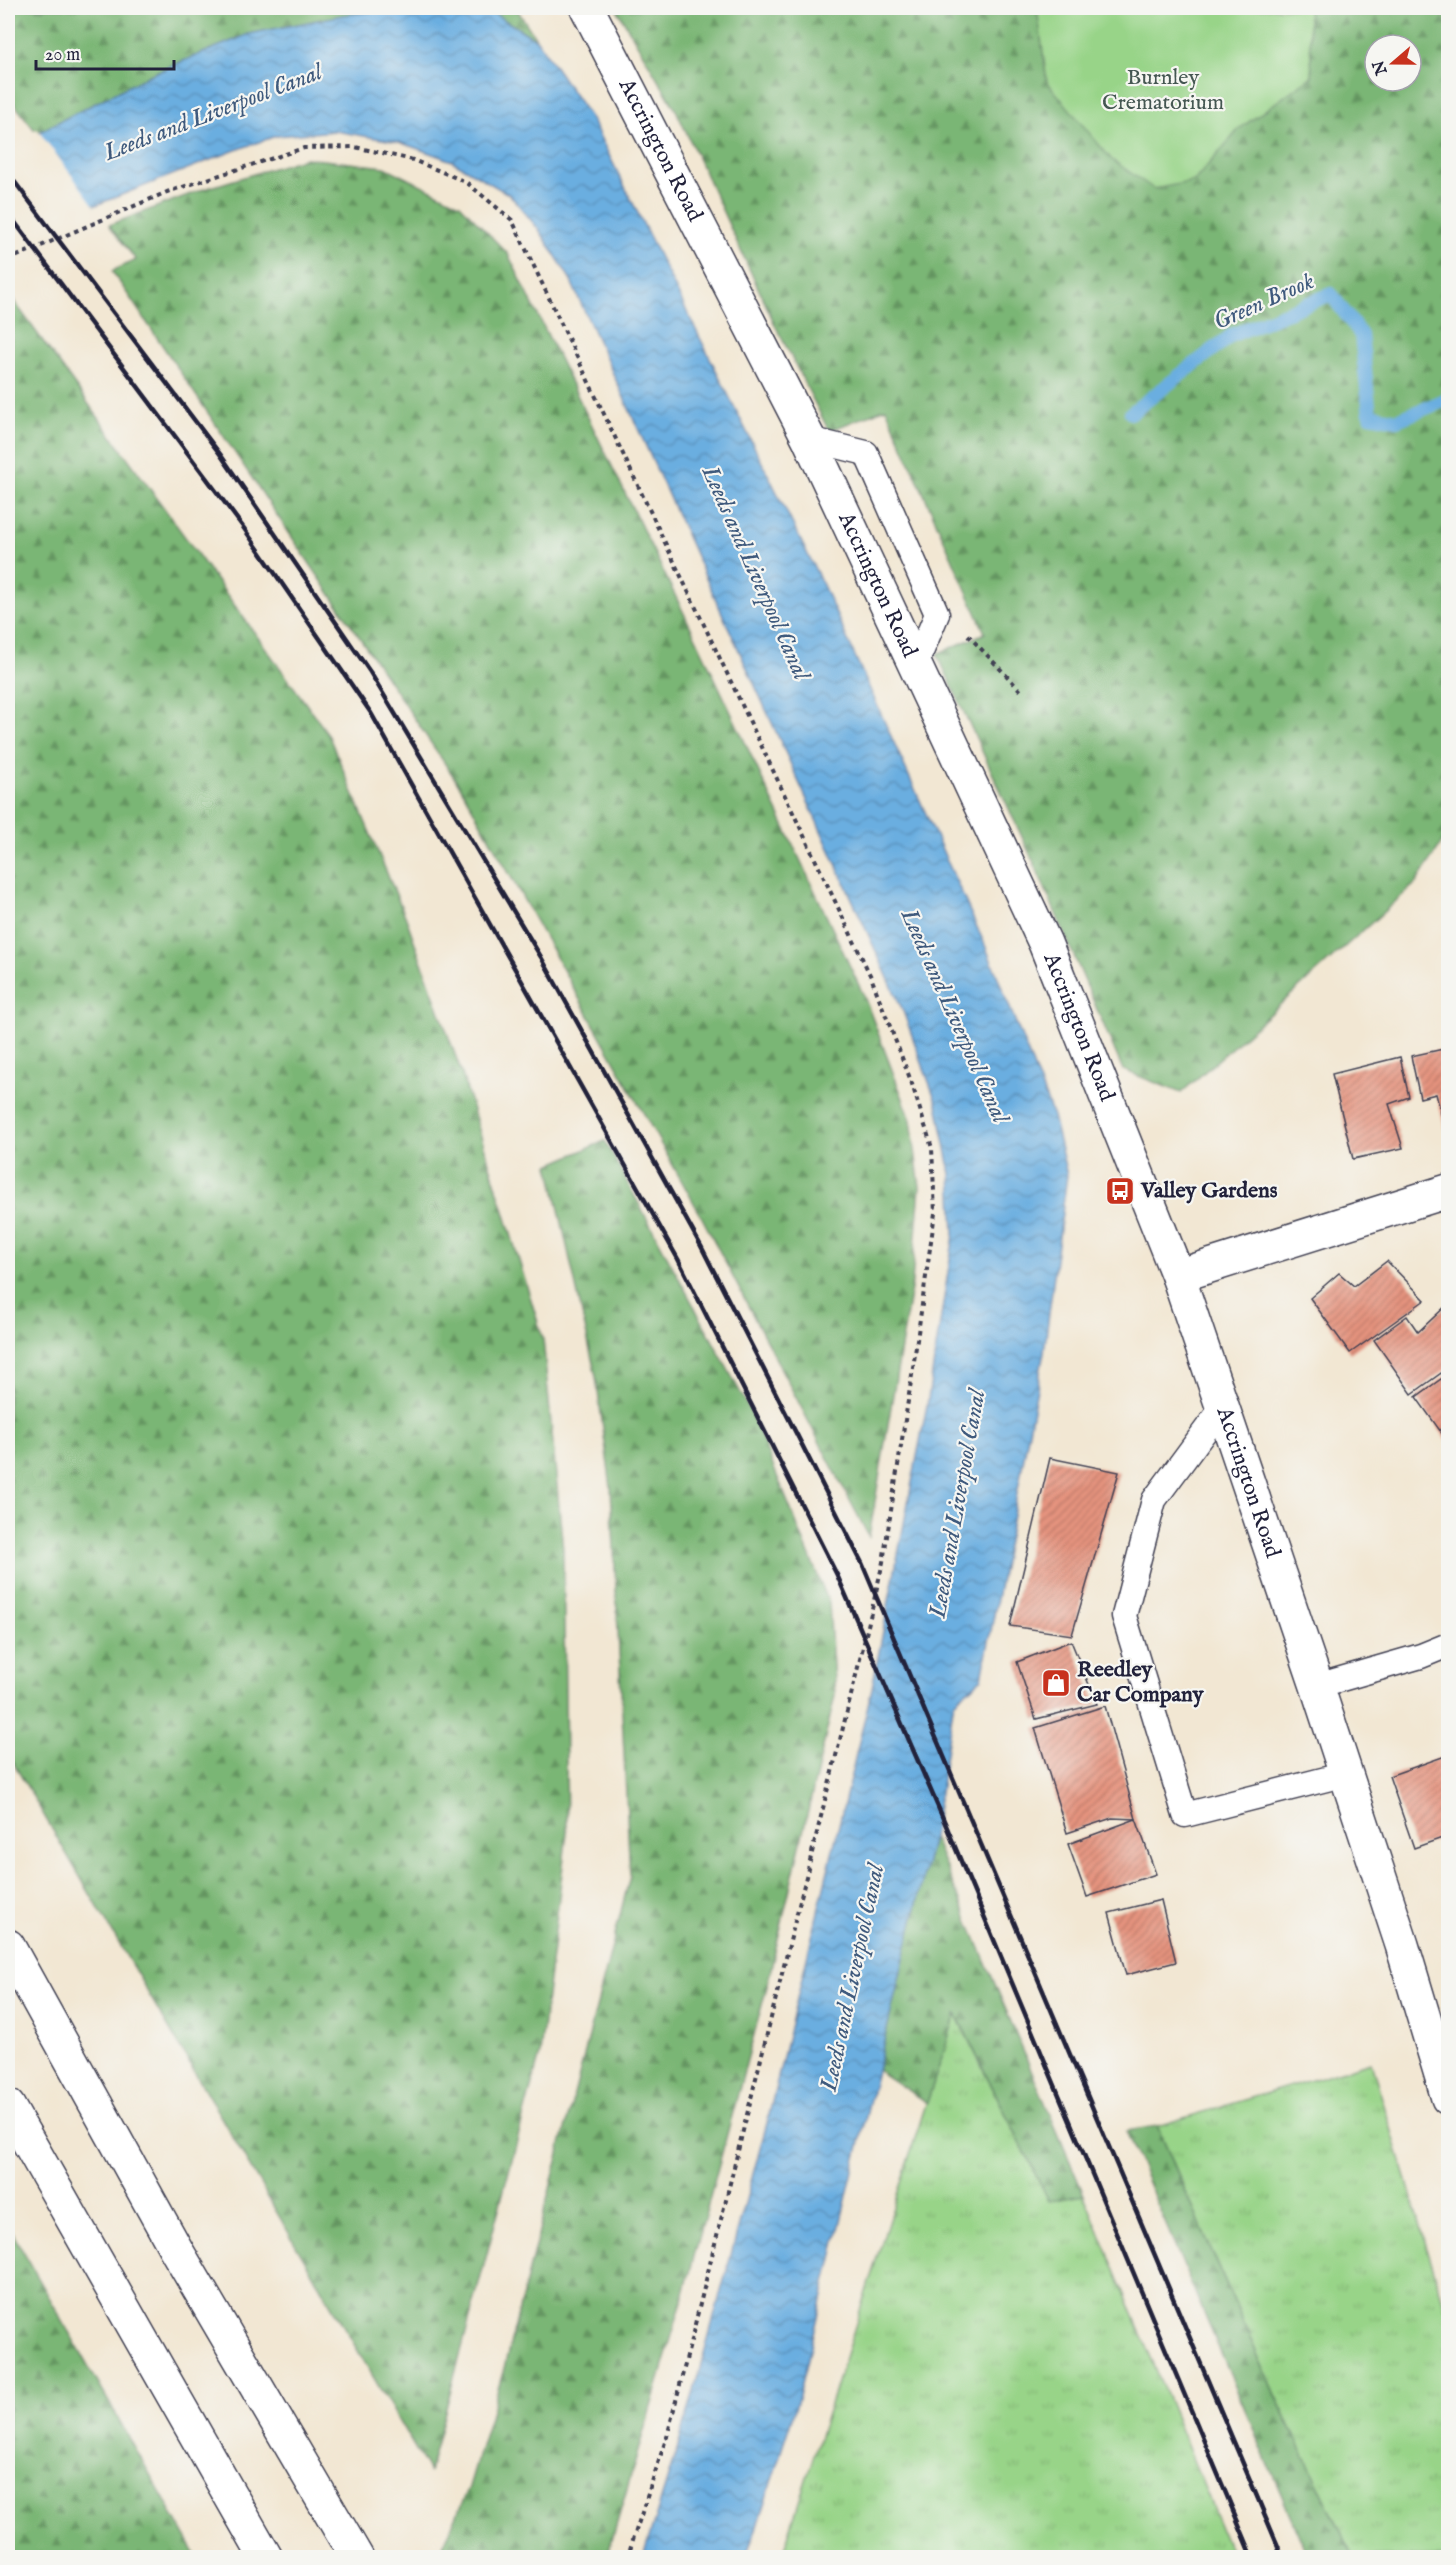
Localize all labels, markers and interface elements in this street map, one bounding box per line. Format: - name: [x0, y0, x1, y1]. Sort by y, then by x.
- scale bar: [36, 33, 174, 71]
- north arrow: [1363, 33, 1423, 93]
- text: 20 m: [45, 44, 80, 67]
- water label: Leeds and Liverpool Canal: [99, 56, 329, 169]
- text: N: [1369, 57, 1393, 78]
- park label: Burnley Crematorium: [1102, 64, 1224, 117]
- street label: Accrington Road: [611, 73, 709, 227]
- water label: Green Brook: [1209, 266, 1320, 338]
- water label: Leeds and Liverpool Canal: [693, 460, 817, 687]
- street label: Accrington Road: [831, 507, 923, 662]
- water label: Leeds and Liverpool Canal: [892, 903, 1016, 1130]
- street label: Accrington Road: [1036, 948, 1121, 1106]
- bus stop icon: Valley Gardens: [1104, 1175, 1136, 1207]
- place label: Valley Gardens: [1140, 1177, 1278, 1205]
- water label: Leeds and Liverpool Canal: [922, 1385, 994, 1622]
- street label: Accrington Road: [1209, 1403, 1287, 1562]
- place label: Reedley Car Company: [1077, 1656, 1205, 1709]
- shop icon: Reedley Car Company: [1040, 1667, 1072, 1699]
- water label: Leeds and Liverpool Canal: [814, 1859, 893, 2095]

